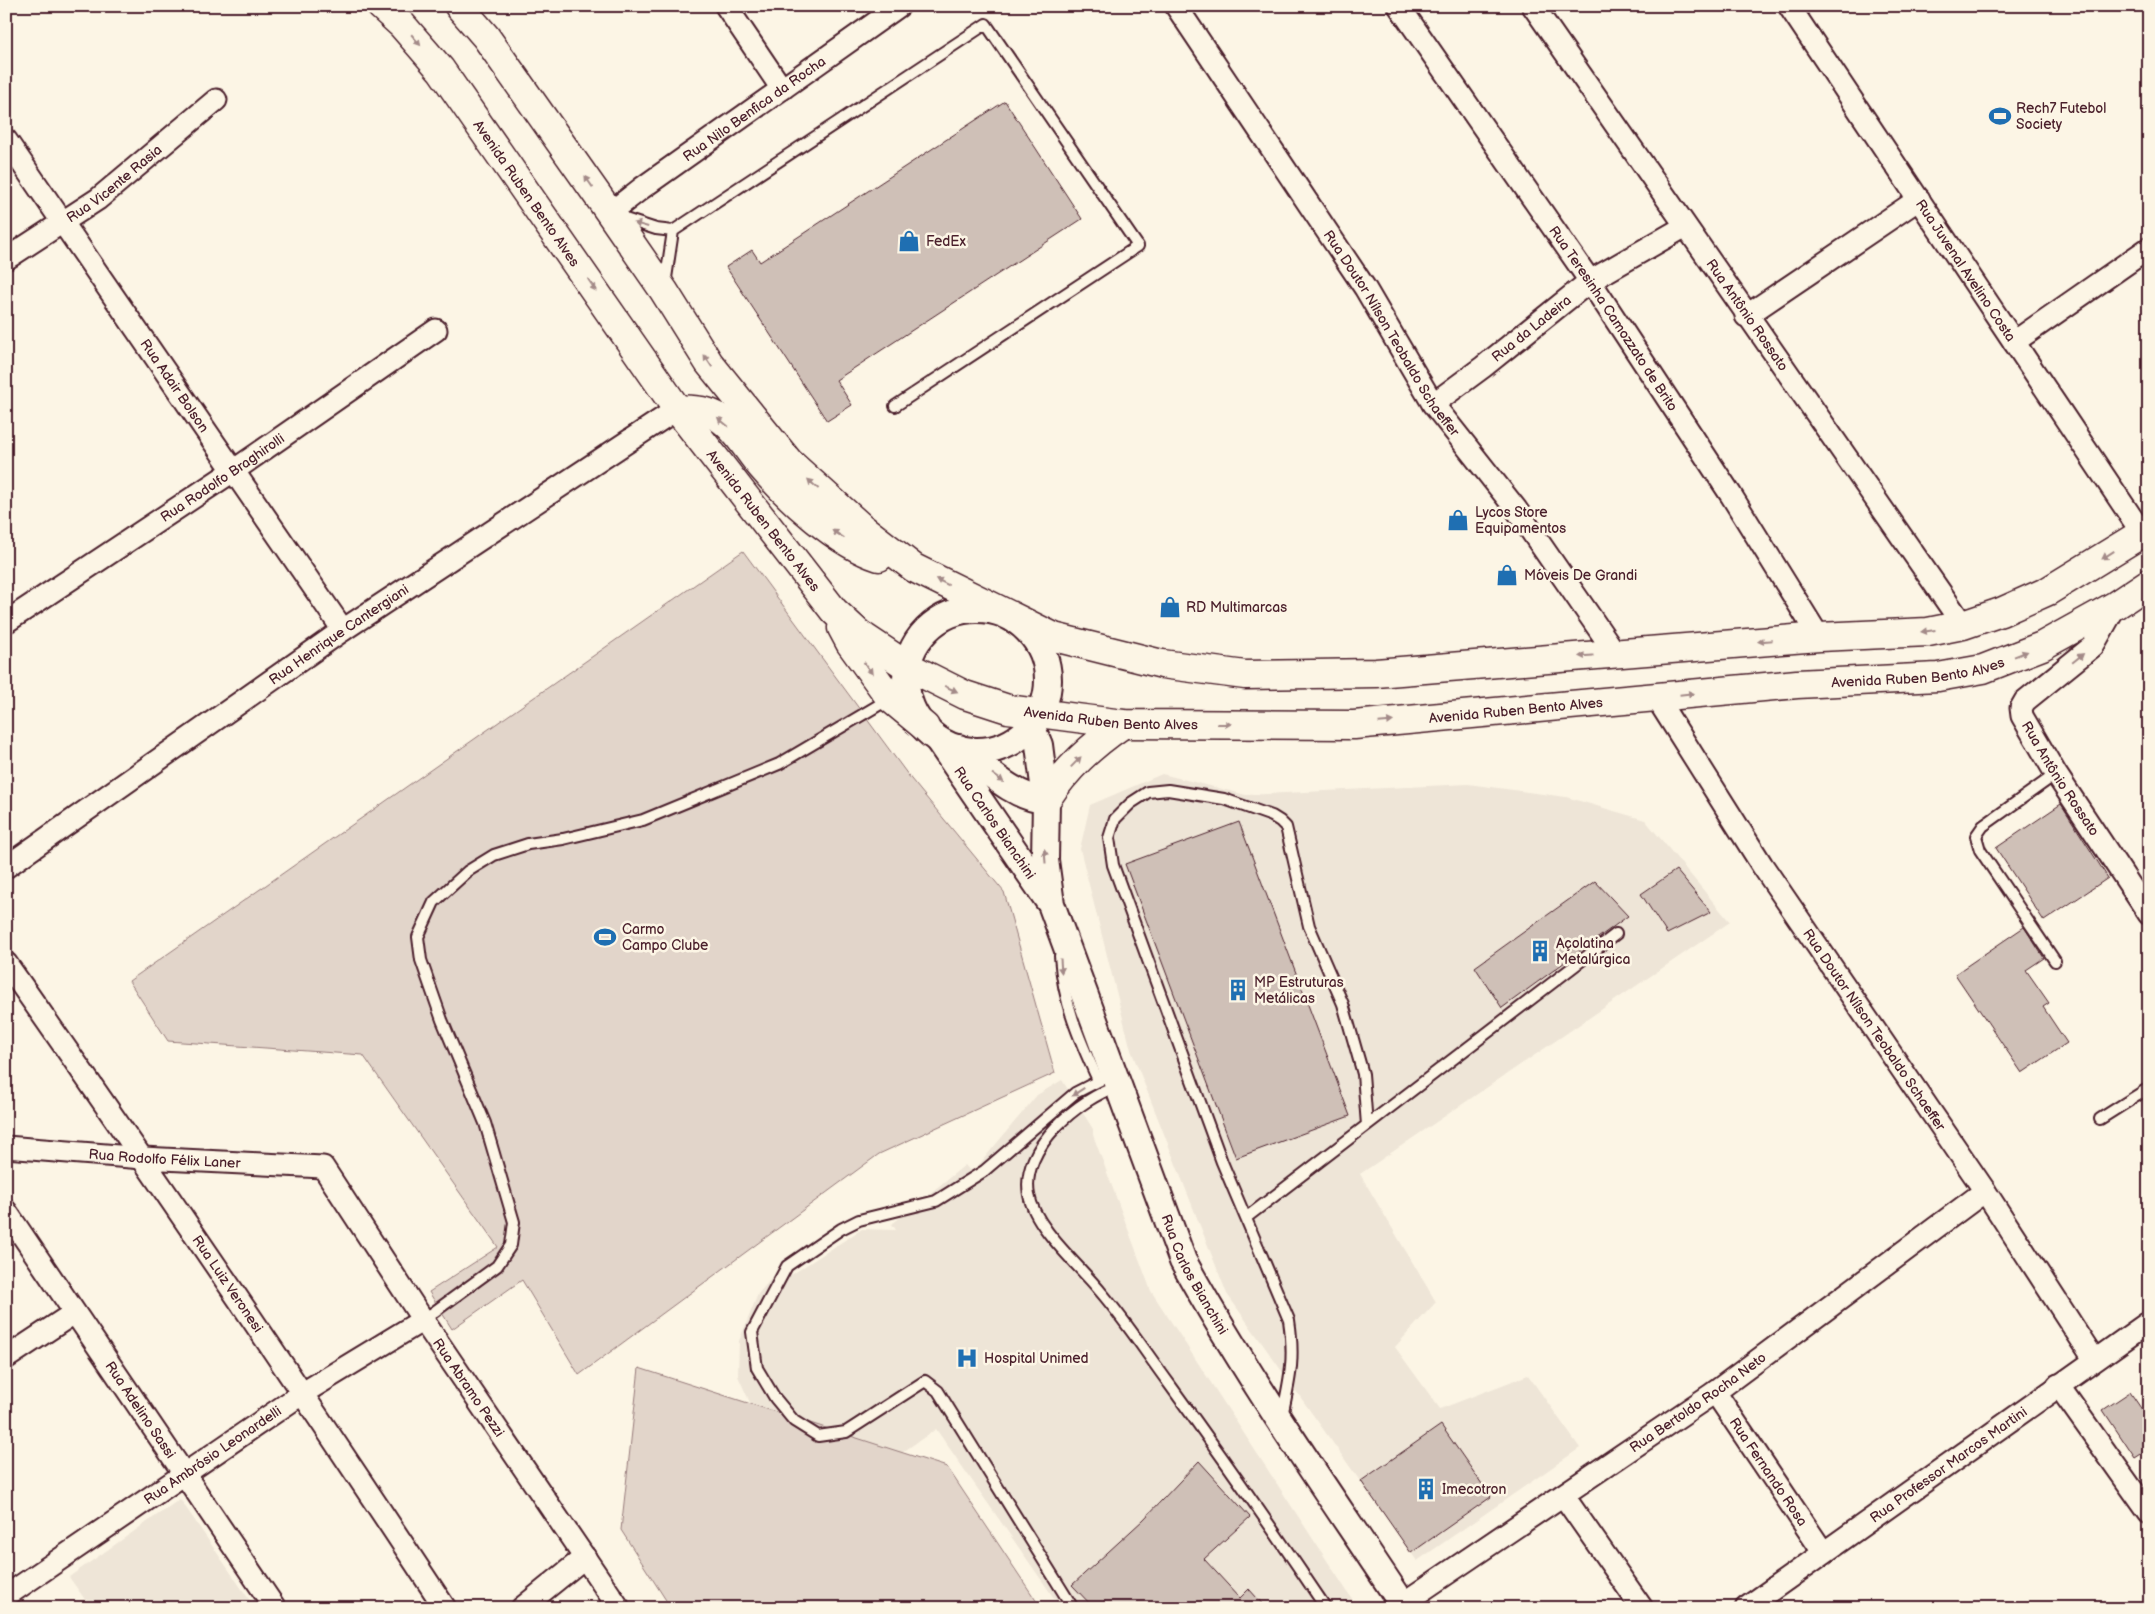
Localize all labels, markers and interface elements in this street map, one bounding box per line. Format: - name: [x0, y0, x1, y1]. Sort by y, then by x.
- one-way arrow: [410, 33, 421, 46]
- street label: Rua Nilo Benfica da Rocha: [680, 53, 829, 165]
- place label: Rech7 Futebol Society: [2016, 100, 2106, 133]
- sports icon: Rech7 Futebol Society: [1987, 103, 2013, 129]
- street label: Avenida Ruben Bento Alves: [469, 117, 583, 270]
- street label: Rua Vicente Rasia: [63, 141, 166, 226]
- one-way arrow: [584, 175, 594, 189]
- street label: Rua Juvenal Avelino Costa: [1912, 196, 2019, 345]
- one-way arrow: [633, 220, 648, 228]
- street label: Rua Teresinha Camozzato de Brito: [1545, 223, 1681, 414]
- street label: Rua Doutor Nílson Teobaldo Schaeffer: [1320, 227, 1464, 441]
- shop icon: FedEx: [896, 228, 922, 254]
- place label: FedEx: [926, 233, 966, 250]
- street label: Rua Antônio Rossato: [1702, 256, 1792, 374]
- one-way arrow: [588, 279, 597, 292]
- street label: Rua da Ladeira: [1488, 292, 1575, 366]
- street label: Rua Adair Bolson: [136, 336, 212, 436]
- one-way arrow: [703, 354, 713, 368]
- one-way arrow: [716, 416, 729, 427]
- street label: Rua Rodolfo Braghirolli: [157, 430, 288, 526]
- street label: Avenida Ruben Bento Alves: [703, 447, 824, 595]
- one-way arrow: [808, 478, 820, 490]
- place label: Lycos Store Equipamentos: [1475, 504, 1566, 537]
- shop icon: Lycos Store Equipamentos: [1445, 507, 1471, 533]
- one-way arrow: [832, 530, 845, 539]
- one-way arrow: [2101, 551, 2115, 560]
- shop icon: Móveis De Grandi: [1494, 562, 1520, 588]
- place label: Móveis De Grandi: [1524, 567, 1637, 584]
- one-way arrow: [935, 578, 949, 586]
- street label: Rua Henrique Cantergiani: [266, 581, 412, 688]
- shop icon: RD Multimarcas: [1157, 594, 1183, 620]
- place label: RD Multimarcas: [1186, 599, 1287, 616]
- one-way arrow: [1919, 627, 1935, 635]
- one-way arrow: [1757, 638, 1773, 646]
- one-way arrow: [2014, 650, 2029, 658]
- one-way arrow: [1578, 653, 1594, 661]
- one-way arrow: [2071, 653, 2084, 664]
- street label: Avenida Ruben Bento Alves: [1831, 654, 2007, 691]
- one-way arrow: [863, 661, 873, 674]
- one-way arrow: [943, 684, 958, 693]
- one-way arrow: [1680, 690, 1696, 698]
- street label: Avenida Ruben Bento Alves: [1428, 694, 1604, 727]
- street label: Avenida Ruben Bento Alves: [1023, 703, 1198, 733]
- one-way arrow: [1378, 718, 1394, 726]
- street label: Rua Antônio Rossato: [2018, 718, 2103, 839]
- one-way arrow: [1216, 720, 1232, 728]
- one-way arrow: [1070, 756, 1082, 768]
- street label: Rua Carlos Bianchini: [950, 763, 1039, 882]
- one-way arrow: [991, 772, 1004, 783]
- one-way arrow: [1041, 848, 1049, 864]
- place label: Carmo Campo Clube: [622, 921, 708, 954]
- sports icon: Carmo Campo Clube: [592, 924, 618, 950]
- street label: Rua Doutor Nílson Teobaldo Schaeffer: [1799, 926, 1950, 1135]
- place label: Açolatina Metalúrgica: [1556, 935, 1631, 968]
- building icon: Açolatina Metalúrgica: [1527, 938, 1553, 964]
- one-way arrow: [1057, 958, 1065, 974]
- place label: MP Estruturas Metálicas: [1254, 974, 1344, 1007]
- building icon: MP Estruturas Metálicas: [1225, 977, 1251, 1003]
- one-way arrow: [1071, 1087, 1085, 1097]
- street label: Rua Rodolfo Félix Laner: [88, 1146, 242, 1172]
- street label: Rua Carlos Bianchini: [1157, 1212, 1232, 1338]
- street label: Rua Luiz Veronesi: [188, 1232, 266, 1336]
- street label: Rua Abramo Pezzi: [429, 1335, 508, 1440]
- hospital icon: Hospital Unimed: [954, 1345, 980, 1371]
- street label: Rua Bertoldo Rocha Neto: [1627, 1349, 1770, 1456]
- place label: Hospital Unimed: [984, 1350, 1089, 1367]
- street label: Rua Adelino Sassi: [101, 1358, 179, 1462]
- street label: Rua Ambrósio Leonardelli: [141, 1402, 285, 1508]
- street label: Rua Professor Marcos Martini: [1867, 1403, 2030, 1526]
- street label: Rua Fernando Rosa: [1726, 1414, 1811, 1529]
- building icon: Imecotron: [1413, 1476, 1439, 1502]
- place label: Imecotron: [1442, 1481, 1506, 1498]

